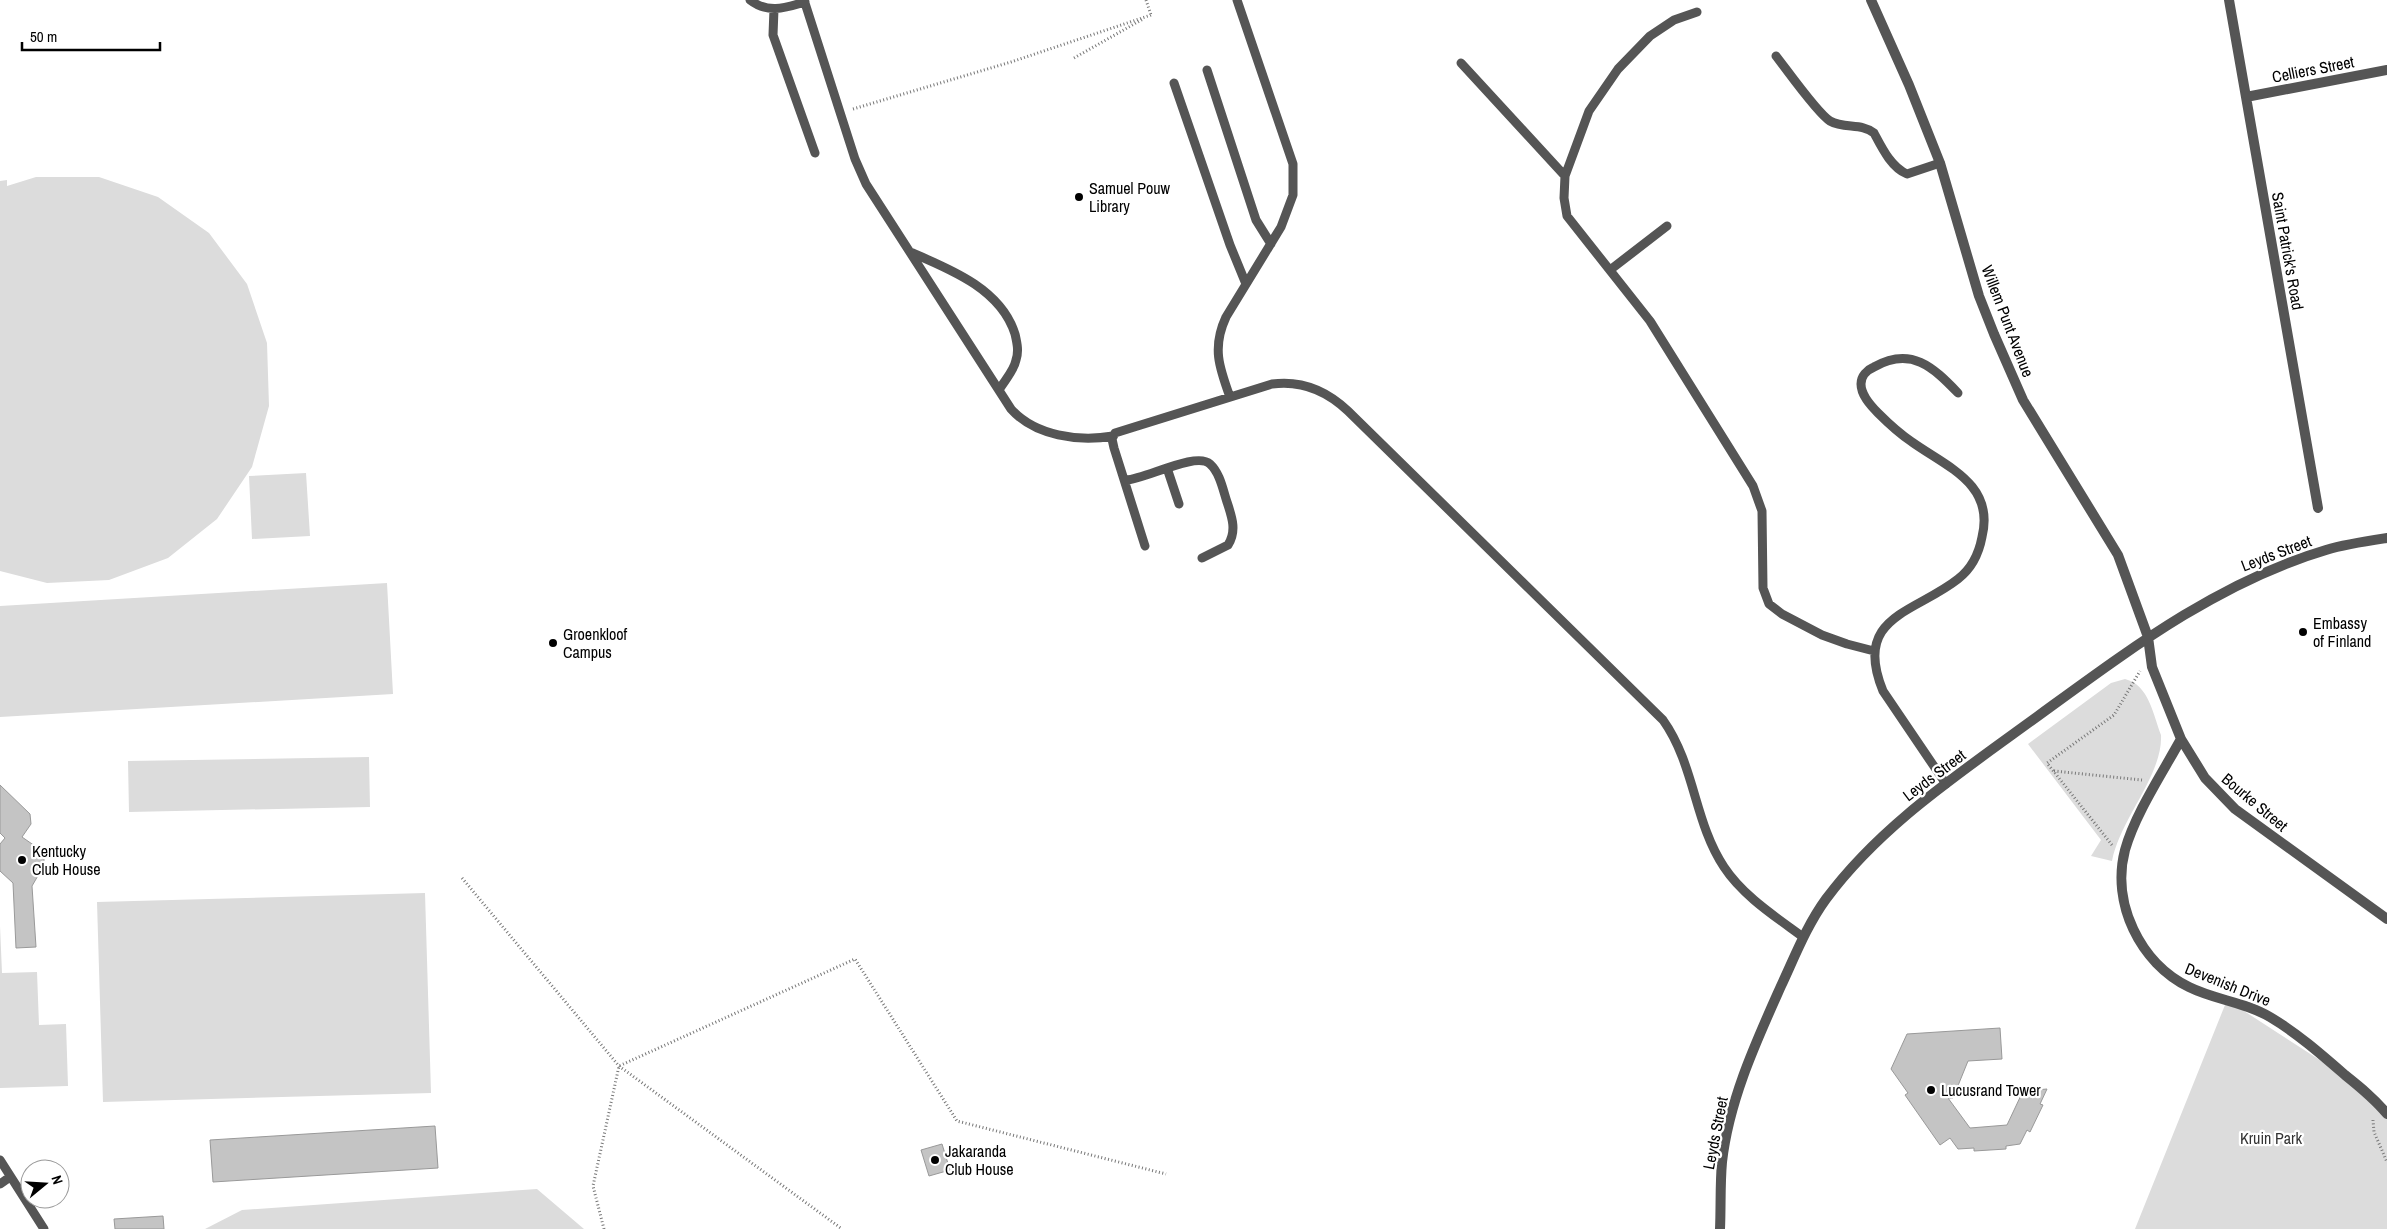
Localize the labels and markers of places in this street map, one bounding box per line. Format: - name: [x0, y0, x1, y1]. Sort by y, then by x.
- place label: Samuel Pouw Library: [1089, 177, 1170, 217]
- marker: Samuel Pouw Library: [1073, 191, 1085, 203]
- place label: Embassy of Finland: [2313, 612, 2371, 652]
- place label: Groenkloof Campus: [563, 623, 628, 663]
- marker: Embassy of Finland: [2297, 626, 2309, 638]
- marker: Groenkloof Campus: [547, 637, 559, 649]
- place label: Kentucky Club House: [32, 840, 101, 880]
- marker: Kentucky Club House: [16, 854, 28, 866]
- place label: Lucusrand Tower: [1941, 1079, 2041, 1101]
- marker: Lucusrand Tower: [1925, 1084, 1937, 1096]
- place label: Jakaranda Club House: [945, 1140, 1014, 1180]
- marker: Jakaranda Club House: [929, 1154, 941, 1166]

